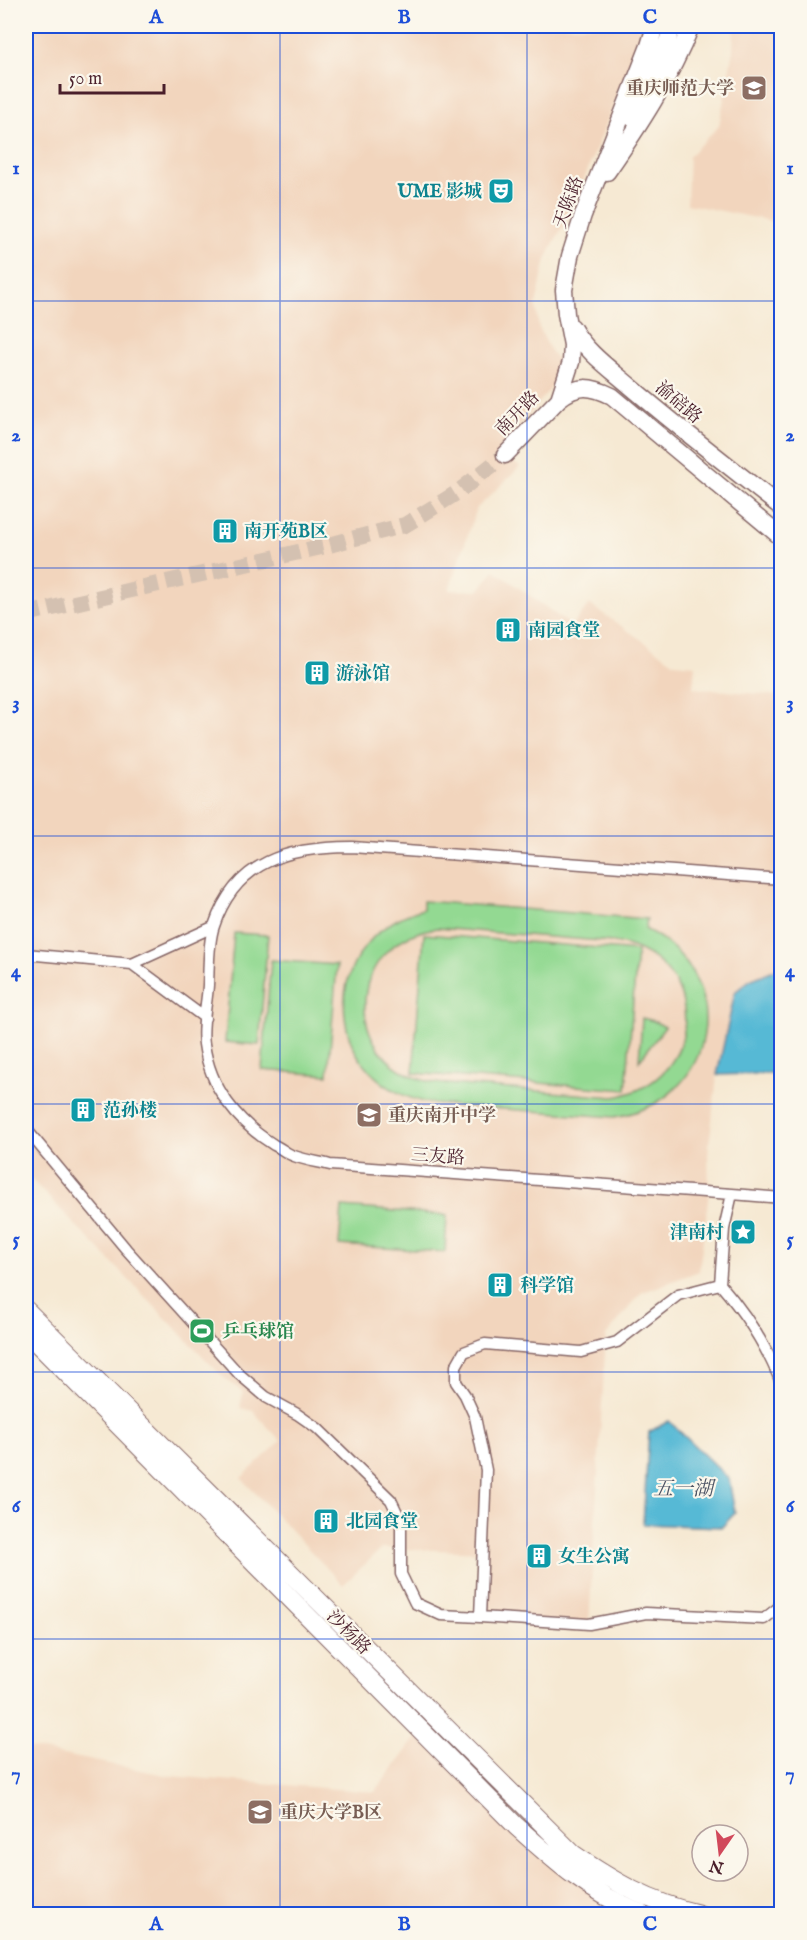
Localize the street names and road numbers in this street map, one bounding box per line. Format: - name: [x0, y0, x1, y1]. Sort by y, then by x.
- street label: 天陈路: [549, 173, 589, 232]
- street label: 渝碚路: [650, 377, 706, 429]
- street label: 南开路: [491, 387, 545, 441]
- street label: 三友路: [410, 1144, 466, 1171]
- street label: 沙杨路: [321, 1606, 375, 1660]

